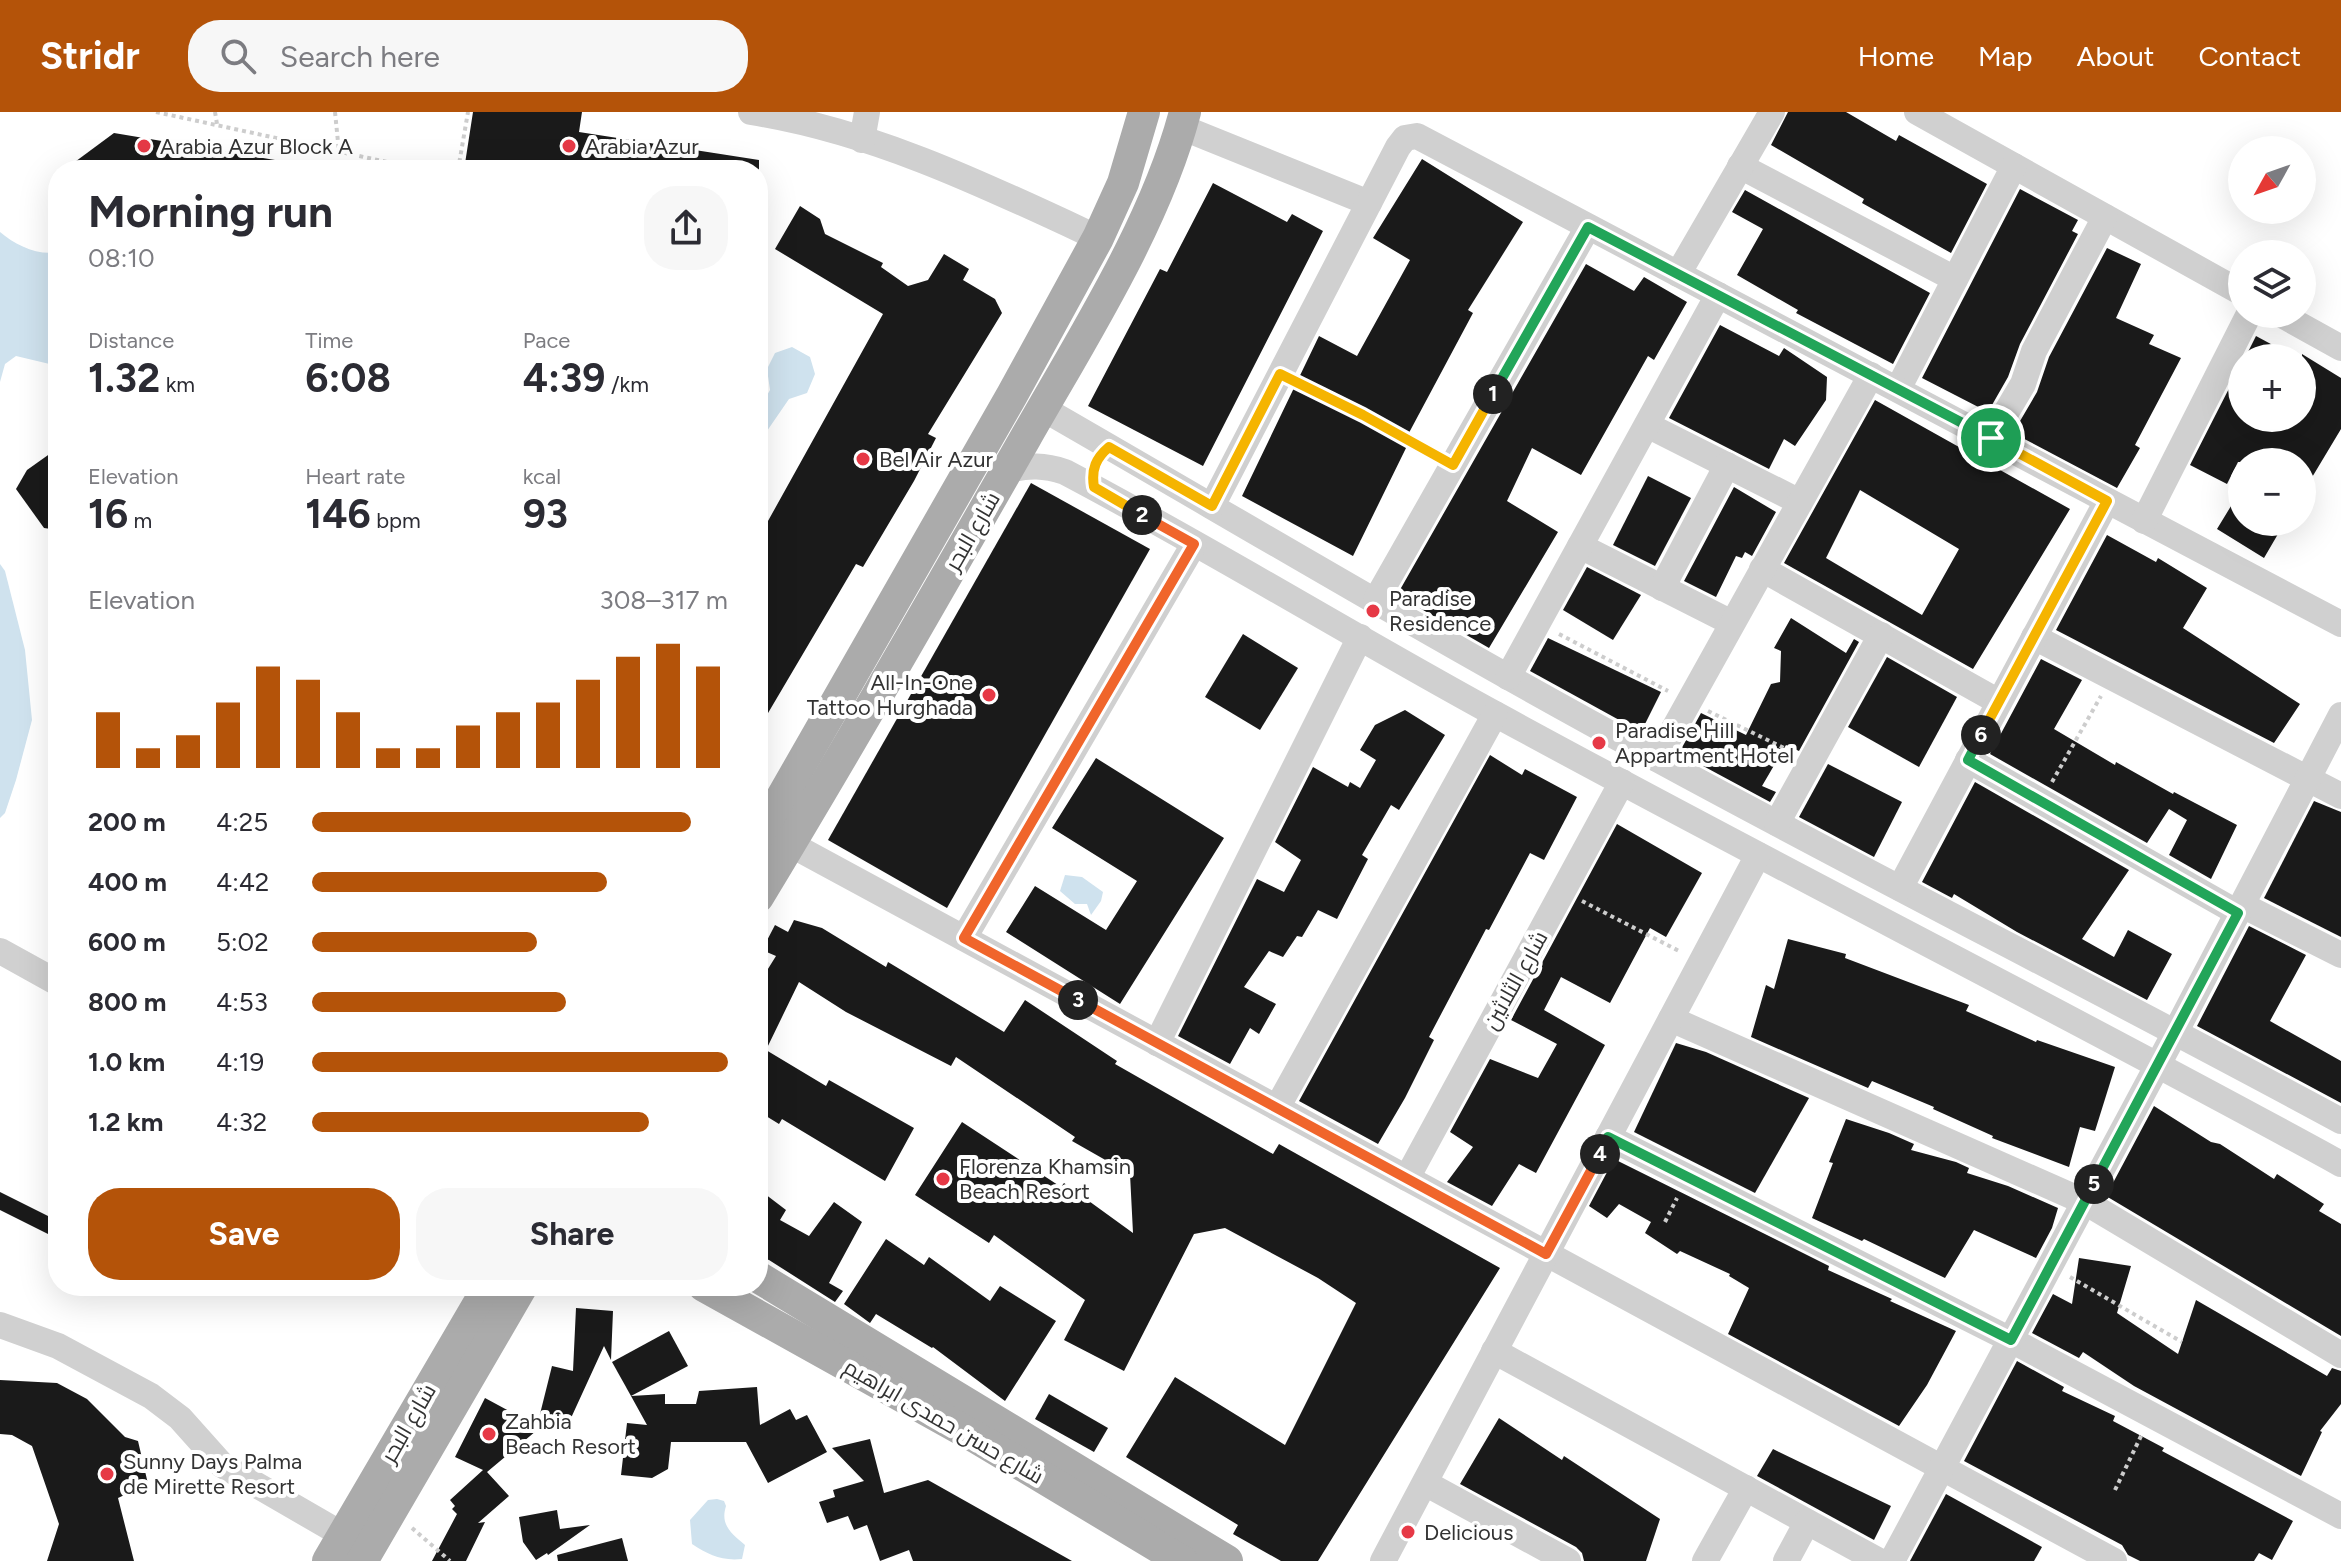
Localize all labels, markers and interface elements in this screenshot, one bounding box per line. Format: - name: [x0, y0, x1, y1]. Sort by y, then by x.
- search box: [188, 20, 748, 92]
- text: Stridr: [40, 33, 140, 79]
- icon: search: [216, 34, 260, 78]
- text: Search here: [280, 38, 440, 75]
- text: Home: [1858, 39, 1934, 73]
- text: Map: [1978, 39, 2033, 73]
- text: About: [2077, 39, 2154, 73]
- text: Contact: [2198, 39, 2301, 73]
- place label: Arabia Azur Block A: [160, 133, 353, 160]
- place label: Arabia Azur: [585, 133, 699, 160]
- north arrow: [2228, 136, 2316, 224]
- map controls: [2228, 136, 2316, 536]
- marker: Arabia Azur Block A: [135, 137, 153, 155]
- marker: Arabia Azur: [560, 137, 578, 155]
- text: Morning run: [88, 185, 333, 238]
- button: share: [644, 186, 728, 270]
- button: layers: [2228, 240, 2316, 328]
- text: 08:10: [88, 242, 155, 274]
- text: Distance: [88, 327, 174, 354]
- text: Time: [305, 327, 353, 354]
- text: Pace: [523, 327, 570, 354]
- button: +: [2228, 344, 2316, 432]
- text: 1.32: [88, 354, 160, 402]
- text: 6:08: [305, 354, 391, 402]
- text: 4:39: [523, 354, 605, 402]
- text: km: [160, 371, 195, 398]
- text: /km: [605, 371, 649, 398]
- pin: 1: [1473, 374, 1513, 414]
- text: 1: [1488, 380, 1498, 407]
- pin: [1957, 404, 2025, 472]
- icon: arrive: [1969, 416, 2013, 460]
- place label: Bel Air Azur: [879, 446, 994, 473]
- button: −: [2228, 448, 2316, 536]
- marker: Bel Air Azur: [854, 450, 872, 468]
- text: Elevation: [88, 463, 178, 490]
- text: Heart rate: [305, 463, 405, 490]
- text: kcal: [523, 463, 561, 490]
- street label: شارع البحر: [938, 487, 1007, 578]
- text: 16: [88, 490, 128, 538]
- text: 146: [305, 490, 371, 538]
- text: 93: [523, 490, 568, 538]
- pin: 2: [1122, 495, 1162, 535]
- text: 2: [1136, 501, 1148, 528]
- text: m: [128, 507, 152, 534]
- text: bpm: [371, 507, 421, 534]
- text: Elevation: [88, 584, 195, 616]
- text: 308–317 m: [600, 584, 728, 616]
- place label: Paradise Residence: [1389, 585, 1491, 637]
- marker: Paradise Residence: [1364, 602, 1382, 620]
- place label: All-In-One Tattoo Hurghada: [807, 669, 973, 721]
- marker: All-In-One Tattoo Hurghada: [980, 686, 998, 704]
- pin: 6: [1961, 715, 2001, 755]
- place label: Paradise Hill Appartment Hotel: [1615, 717, 1794, 769]
- text: 6: [1975, 721, 1987, 748]
- marker: Paradise Hill Appartment Hotel: [1590, 734, 1608, 752]
- text: 200 m: [88, 806, 166, 838]
- text: 4:25: [216, 806, 268, 838]
- text: 400 m: [88, 866, 167, 898]
- text: 4:42: [216, 866, 269, 898]
- text: 600 m: [88, 926, 166, 958]
- text: 5:02: [216, 926, 269, 958]
- street label: شارع الثلاثين: [1477, 926, 1555, 1035]
- pin: 3: [1058, 980, 1098, 1020]
- text: 800 m: [88, 986, 166, 1018]
- text: 4:53: [216, 986, 268, 1018]
- text: 3: [1072, 986, 1084, 1013]
- text: 1.0 km: [88, 1046, 165, 1078]
- text: 4:19: [216, 1046, 264, 1078]
- text: 1.2 km: [88, 1106, 163, 1138]
- text: 4:32: [216, 1106, 267, 1138]
- pin: 4: [1580, 1134, 1620, 1174]
- text: 4: [1593, 1140, 1607, 1167]
- place label: Florenza Khamsin Beach Resort: [959, 1153, 1131, 1205]
- pin: 5: [2074, 1164, 2114, 1204]
- marker: Florenza Khamsin Beach Resort: [934, 1170, 952, 1188]
- text: 5: [2088, 1170, 2100, 1197]
- button: Save: [88, 1188, 400, 1280]
- button: Share: [416, 1188, 728, 1280]
- street label: شارع حسن حمدى ابراهيم: [838, 1353, 1049, 1491]
- street label: شارع البحر: [374, 1379, 443, 1470]
- place label: Zahbia Beach Resort: [505, 1408, 636, 1460]
- marker: Zahbia Beach Resort: [480, 1425, 498, 1443]
- place label: Sunny Days Palma de Mirette Resort: [123, 1448, 302, 1500]
- marker: Sunny Days Palma de Mirette Resort: [98, 1465, 116, 1483]
- place label: Delicious: [1424, 1519, 1513, 1546]
- marker: Delicious: [1399, 1523, 1417, 1541]

